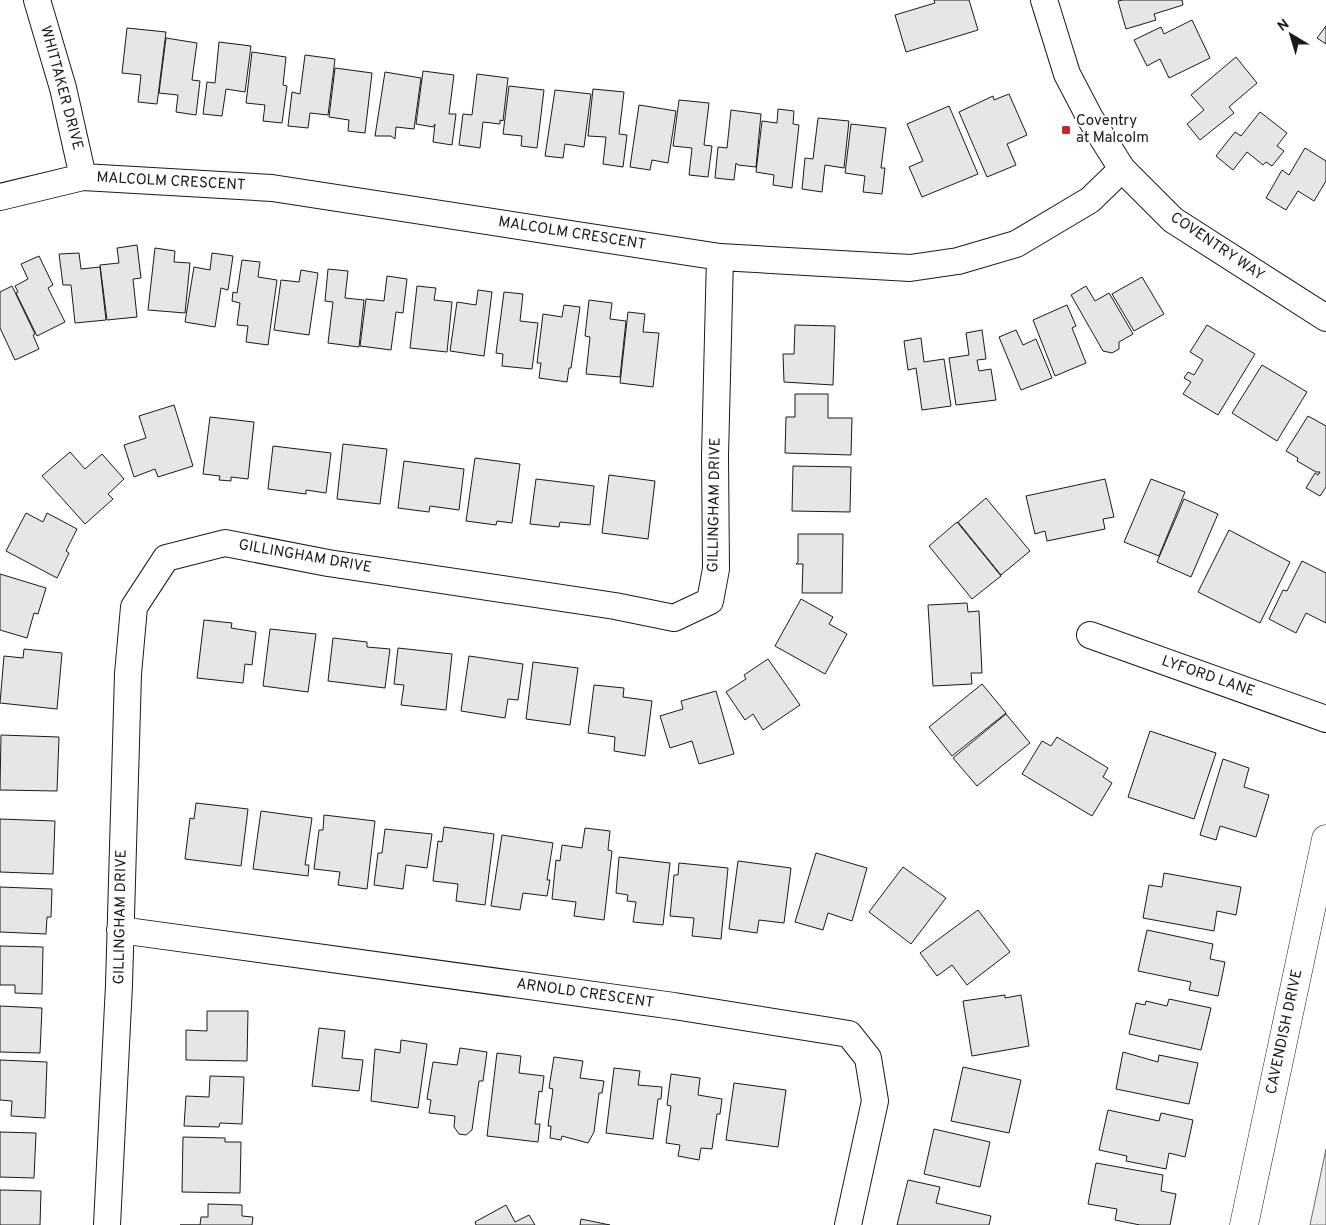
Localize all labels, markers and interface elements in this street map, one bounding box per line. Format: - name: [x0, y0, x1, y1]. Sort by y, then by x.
- north arrow: [1266, 10, 1316, 60]
- text: N: [1275, 16, 1293, 36]
- street label: WHITTAKER DRIVE: [35, 24, 87, 152]
- place label: Coventry at Malcolm: [1076, 112, 1149, 148]
- marker: Coventry at Malcolm: [1060, 124, 1072, 136]
- street label: MALCOLM CRESCENT: [96, 169, 246, 195]
- street label: COVENTRY WAY: [1166, 208, 1268, 286]
- street label: MALCOLM CRESCENT: [497, 213, 647, 255]
- street label: GILLINGHAM DRIVE: [704, 437, 726, 573]
- street label: GILLINGHAM DRIVE: [237, 536, 373, 578]
- street label: LYFORD LANE: [1159, 652, 1257, 702]
- street label: GILLINGHAM DRIVE: [110, 849, 132, 985]
- street label: CAVENDISH DRIVE: [1262, 968, 1308, 1096]
- street label: ARNOLD CRESCENT: [515, 975, 655, 1013]

